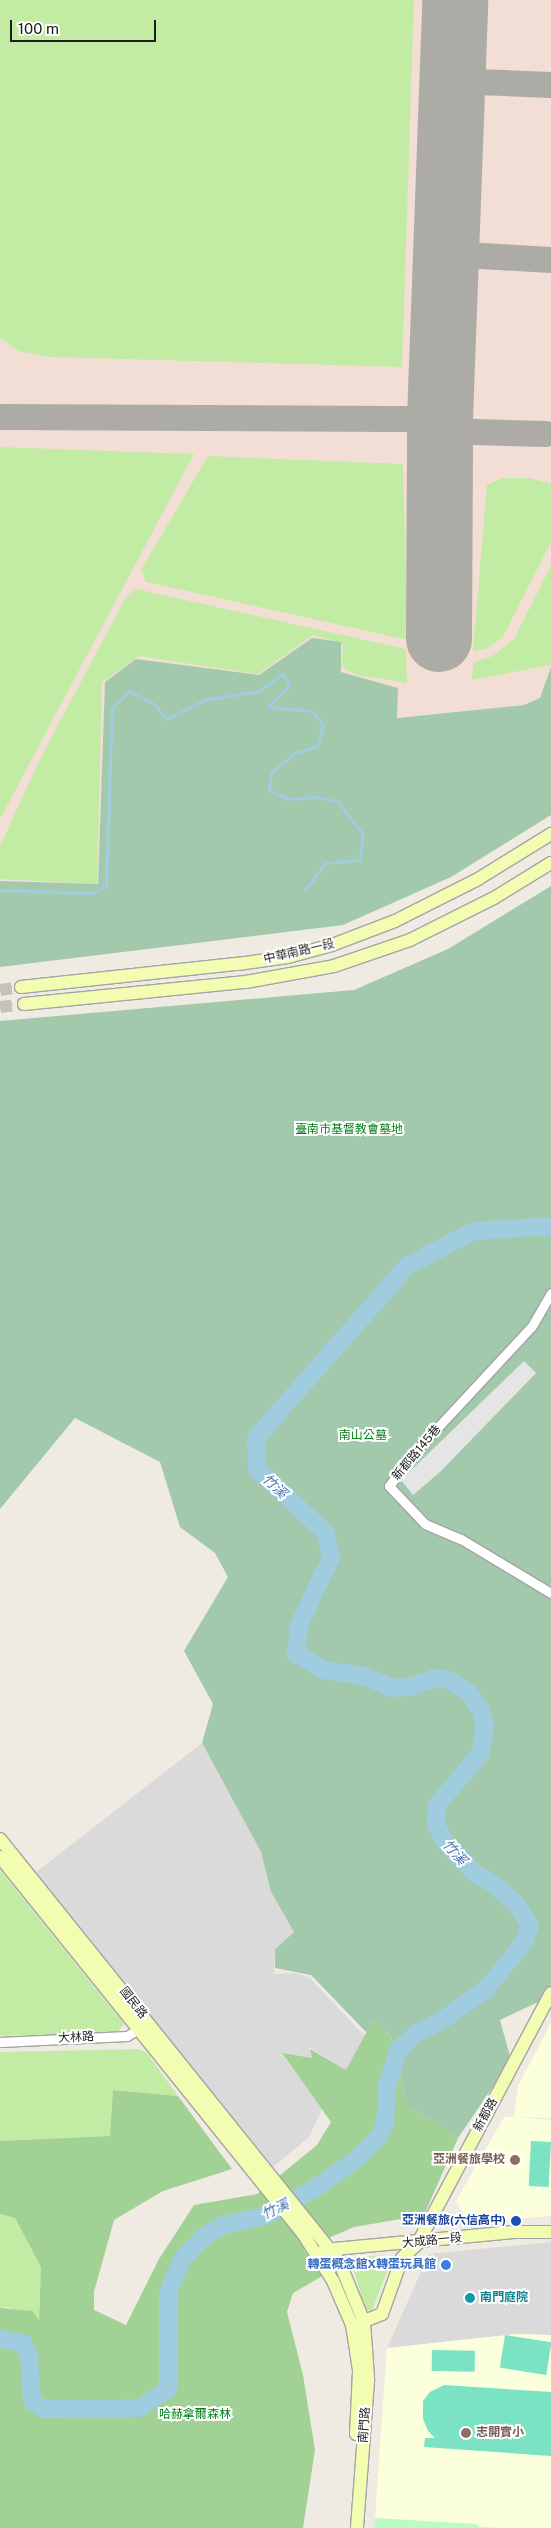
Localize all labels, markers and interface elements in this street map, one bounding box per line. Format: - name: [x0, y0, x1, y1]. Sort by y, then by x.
- scale bar: [12, 10, 159, 42]
- text: 100 m: [18, 20, 59, 37]
- street label: 中華南路一段: [262, 937, 336, 967]
- park label: 臺南市基督教會墓地: [295, 1123, 403, 1137]
- street label: 新都路145巷: [390, 1422, 444, 1484]
- park label: 南山公墓: [339, 1429, 387, 1443]
- water label: 竹溪: [259, 1470, 291, 1502]
- water label: 竹溪: [439, 1836, 471, 1868]
- street label: 國民路: [116, 1984, 150, 2022]
- street label: 大林路: [58, 2030, 94, 2046]
- street label: 新都路: [471, 2096, 501, 2134]
- place label: 亞洲餐旅學校: [433, 2153, 505, 2167]
- marker: 亞洲餐旅學校: [509, 2154, 521, 2166]
- water label: 竹溪: [259, 2195, 291, 2223]
- place label: 亞洲餐旅(六信高中): [402, 2214, 506, 2228]
- marker: 亞洲餐旅(六信高中): [510, 2215, 522, 2227]
- street label: 大成路一段: [401, 2231, 463, 2251]
- place label: 轉蛋概念館X轉蛋玩具館: [307, 2258, 436, 2272]
- marker: 轉蛋概念館X轉蛋玩具館: [440, 2259, 452, 2271]
- place label: 南門庭院: [480, 2291, 528, 2305]
- marker: 南門庭院: [464, 2292, 476, 2304]
- street label: 南門路: [357, 2407, 373, 2443]
- park label: 哈赫拿爾森林: [159, 2408, 231, 2422]
- place label: 志開實小: [476, 2426, 524, 2440]
- marker: 志開實小: [460, 2427, 472, 2439]

